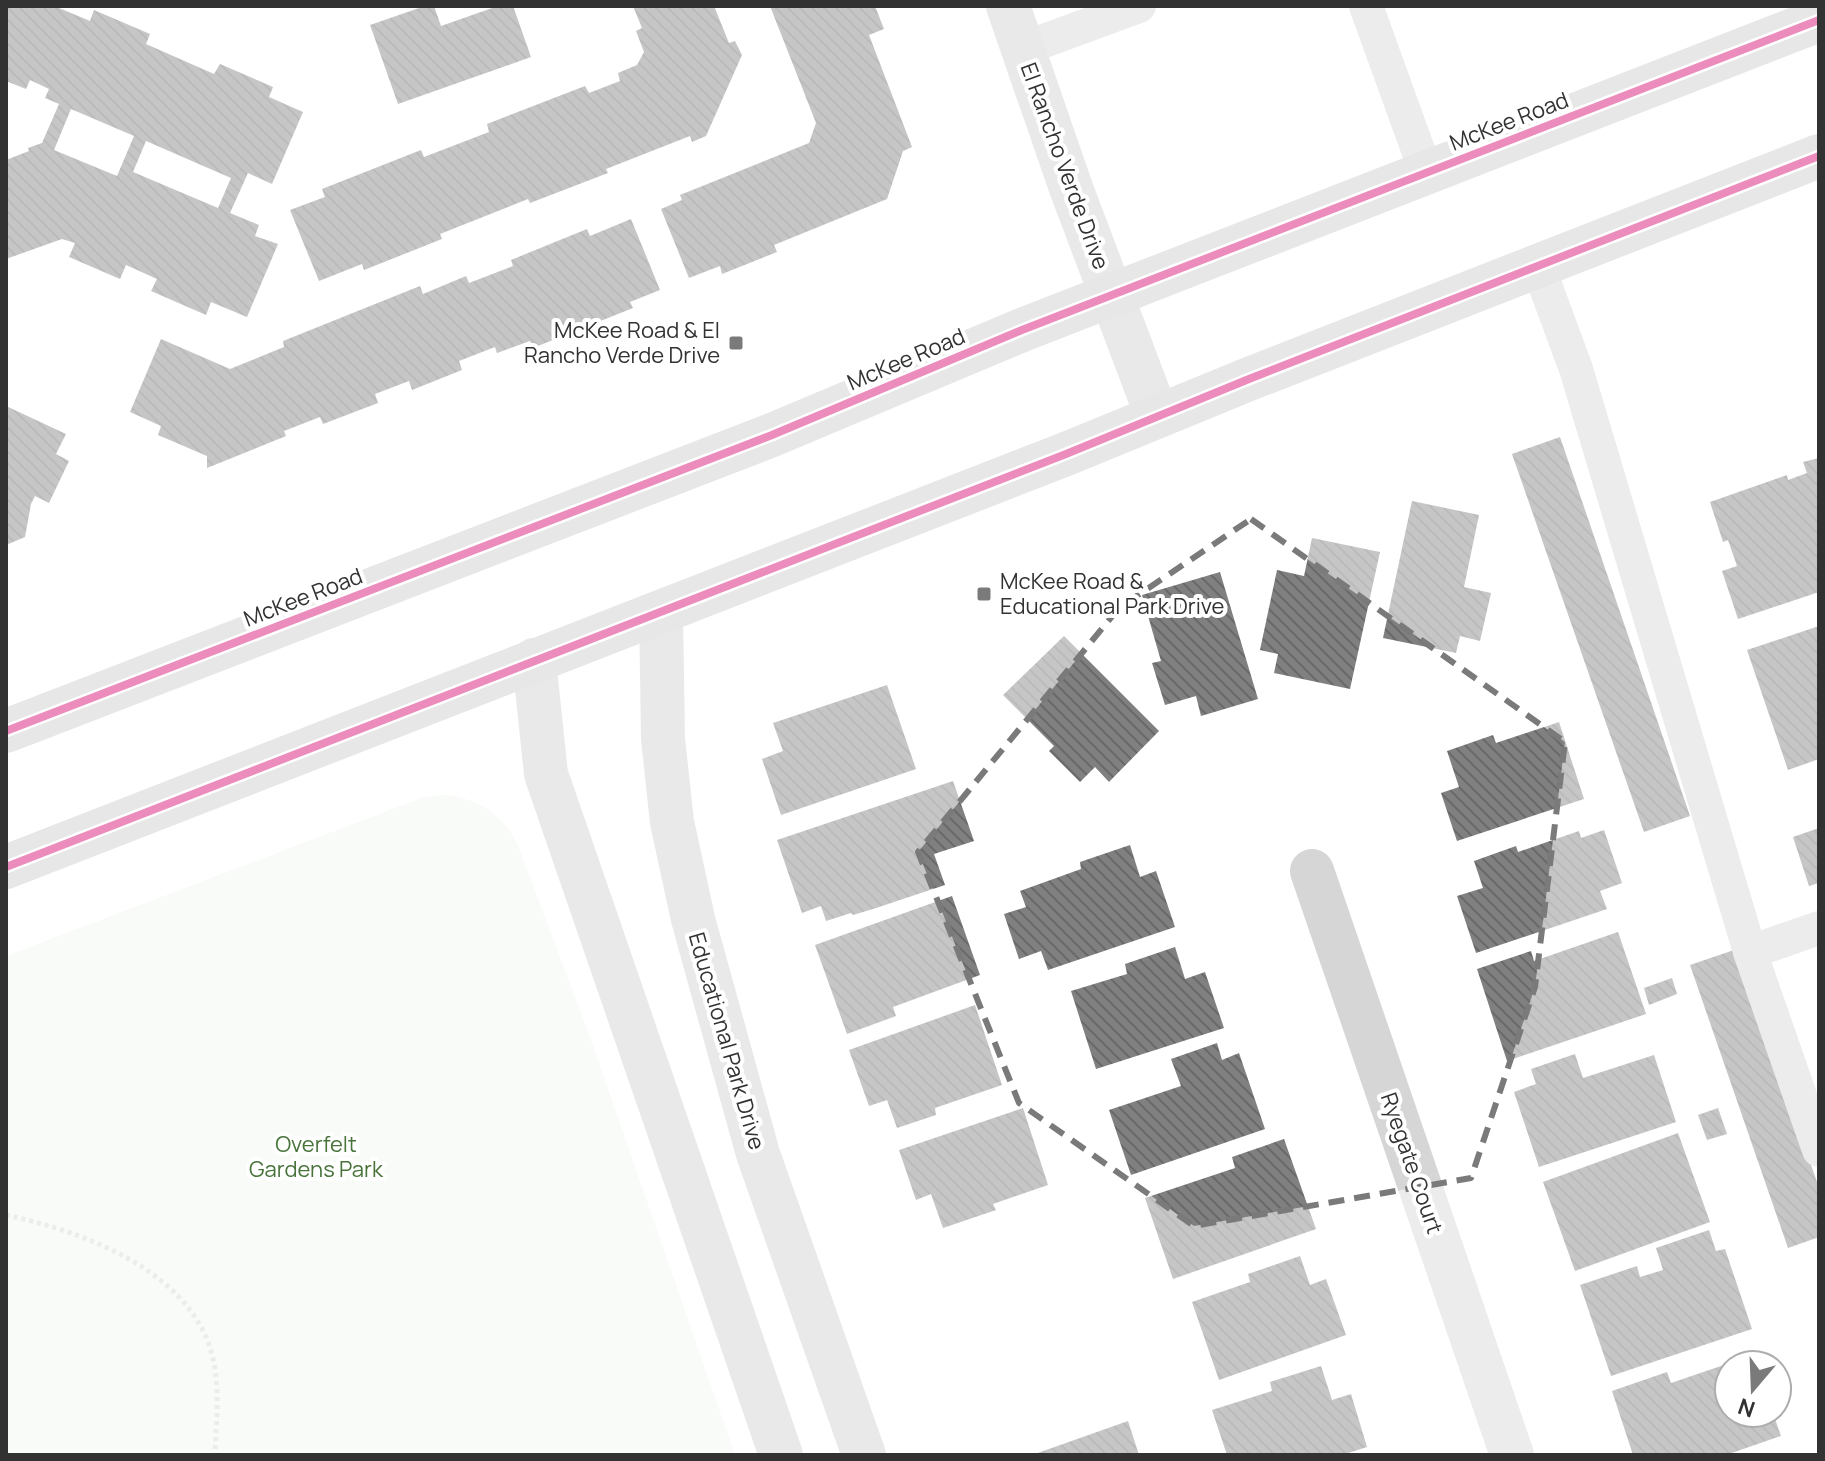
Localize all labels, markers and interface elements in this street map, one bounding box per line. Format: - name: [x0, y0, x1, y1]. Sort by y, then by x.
- street label: El Rancho Verde Drive: [1014, 58, 1116, 274]
- street label: McKee Road: [1445, 85, 1573, 157]
- place label: McKee Road & El Rancho Verde Drive: [524, 315, 720, 370]
- street label: McKee Road: [843, 321, 969, 397]
- marker: McKee Road & El Rancho Verde Drive: [727, 334, 745, 352]
- street label: McKee Road: [239, 561, 367, 633]
- place label: McKee Road & Educational Park Drive: [1000, 566, 1225, 621]
- marker: McKee Road & Educational Park Drive: [975, 585, 993, 603]
- street label: Educational Park Drive: [682, 929, 772, 1153]
- street label: Ryegate Court: [1374, 1088, 1450, 1238]
- park label: Overfelt Gardens Park: [249, 1129, 384, 1184]
- north arrow: [1713, 1349, 1793, 1429]
- text: N: [1734, 1391, 1759, 1425]

